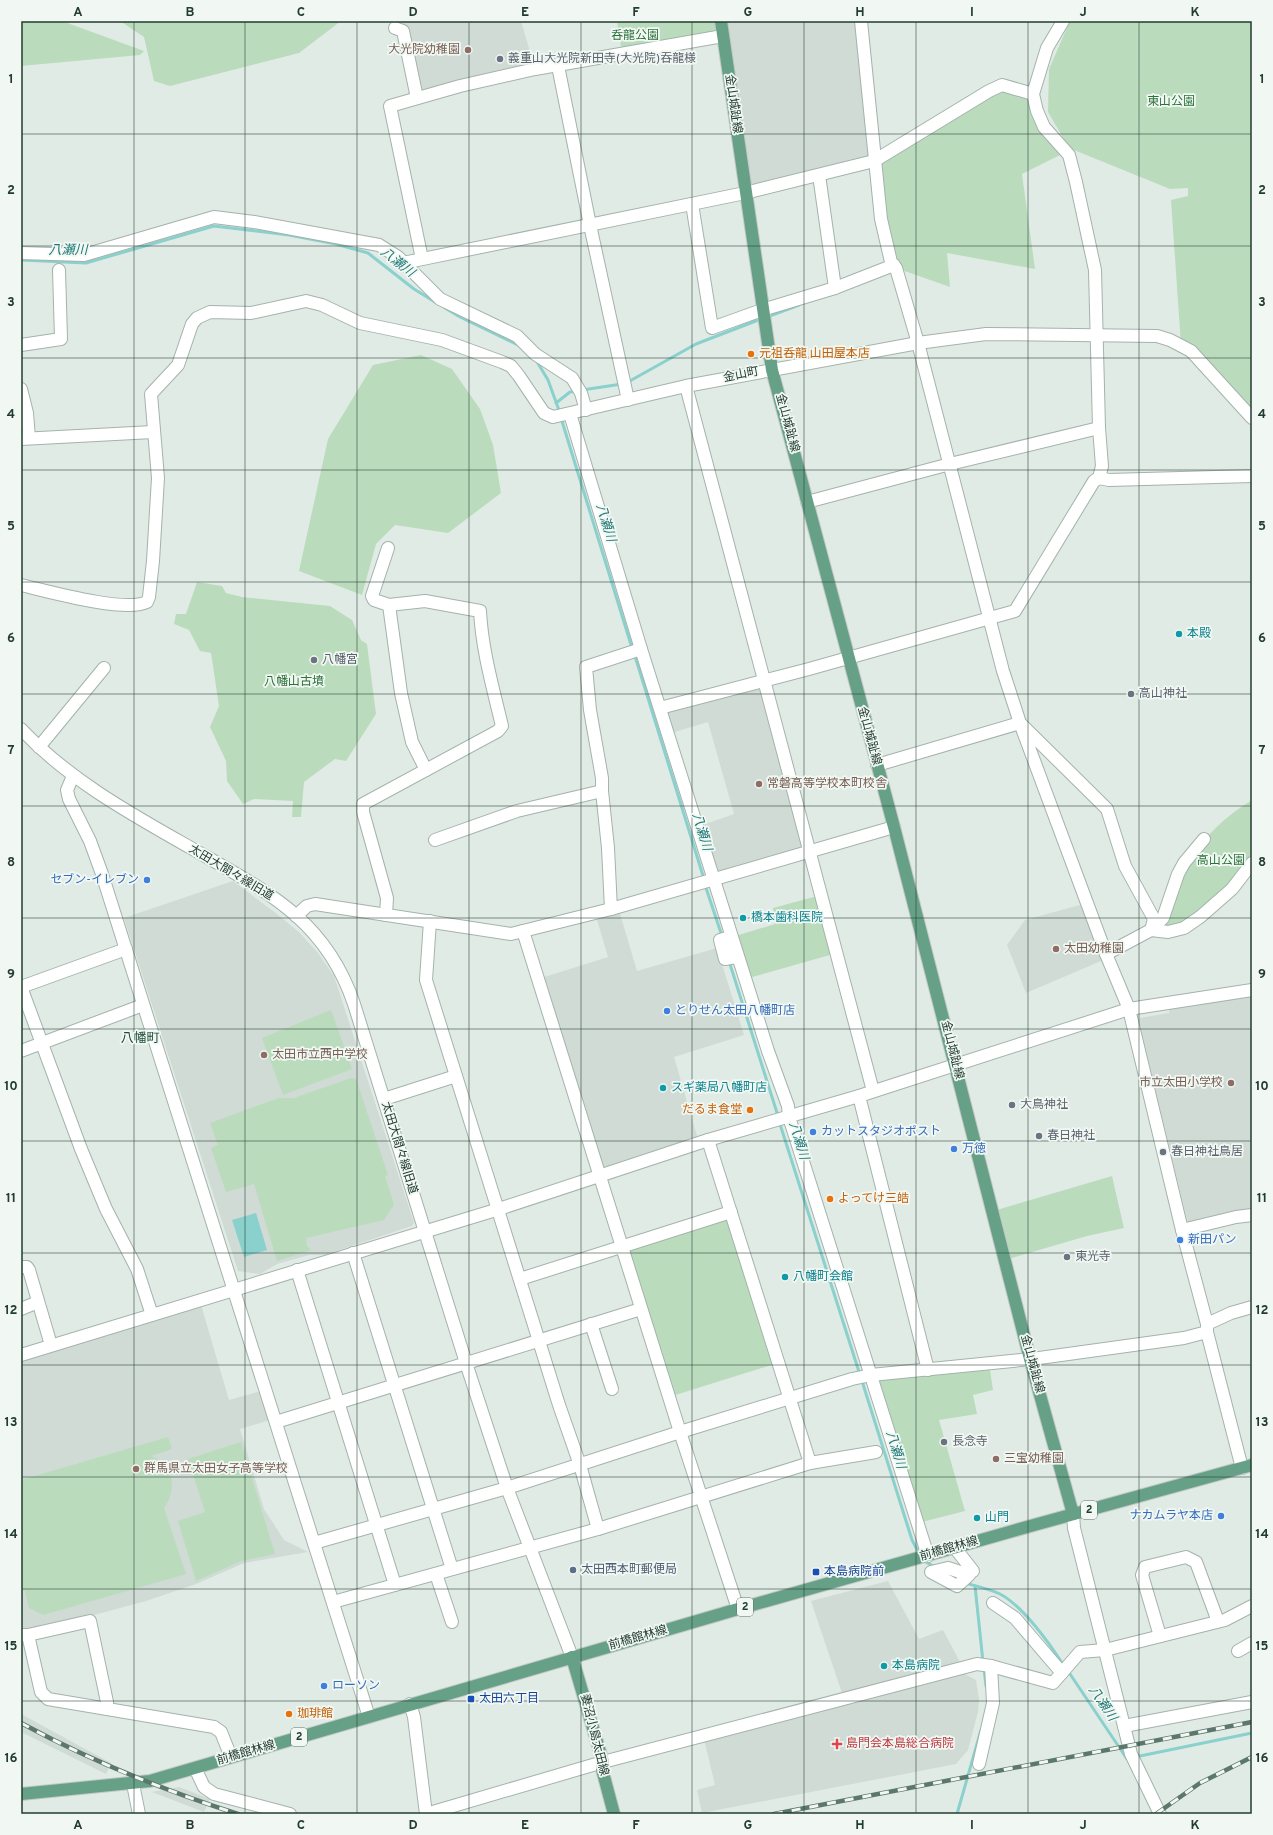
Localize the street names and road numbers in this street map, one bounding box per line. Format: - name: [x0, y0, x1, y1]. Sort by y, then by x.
- street label: 金山城趾線: [721, 73, 745, 135]
- street label: 金山町: [722, 364, 760, 386]
- street label: 金山城趾線: [772, 392, 802, 454]
- street label: 金山城趾線: [854, 705, 884, 767]
- street label: 太田大間々線旧道: [186, 841, 276, 905]
- street label: 金山城趾線: [937, 1019, 967, 1081]
- street label: 太田大間々線旧道: [377, 1100, 421, 1196]
- street label: 金山城趾線: [1017, 1333, 1047, 1395]
- road number: 2: [1081, 1501, 1097, 1519]
- street label: 前橋館林線: [918, 1533, 980, 1565]
- road number: 2: [737, 1598, 753, 1616]
- street label: 前橋館林線: [607, 1622, 669, 1654]
- street label: 妻沼小島太田線: [576, 1692, 612, 1778]
- road number: 2: [291, 1728, 307, 1746]
- street label: 前橋館林線: [215, 1737, 277, 1769]

